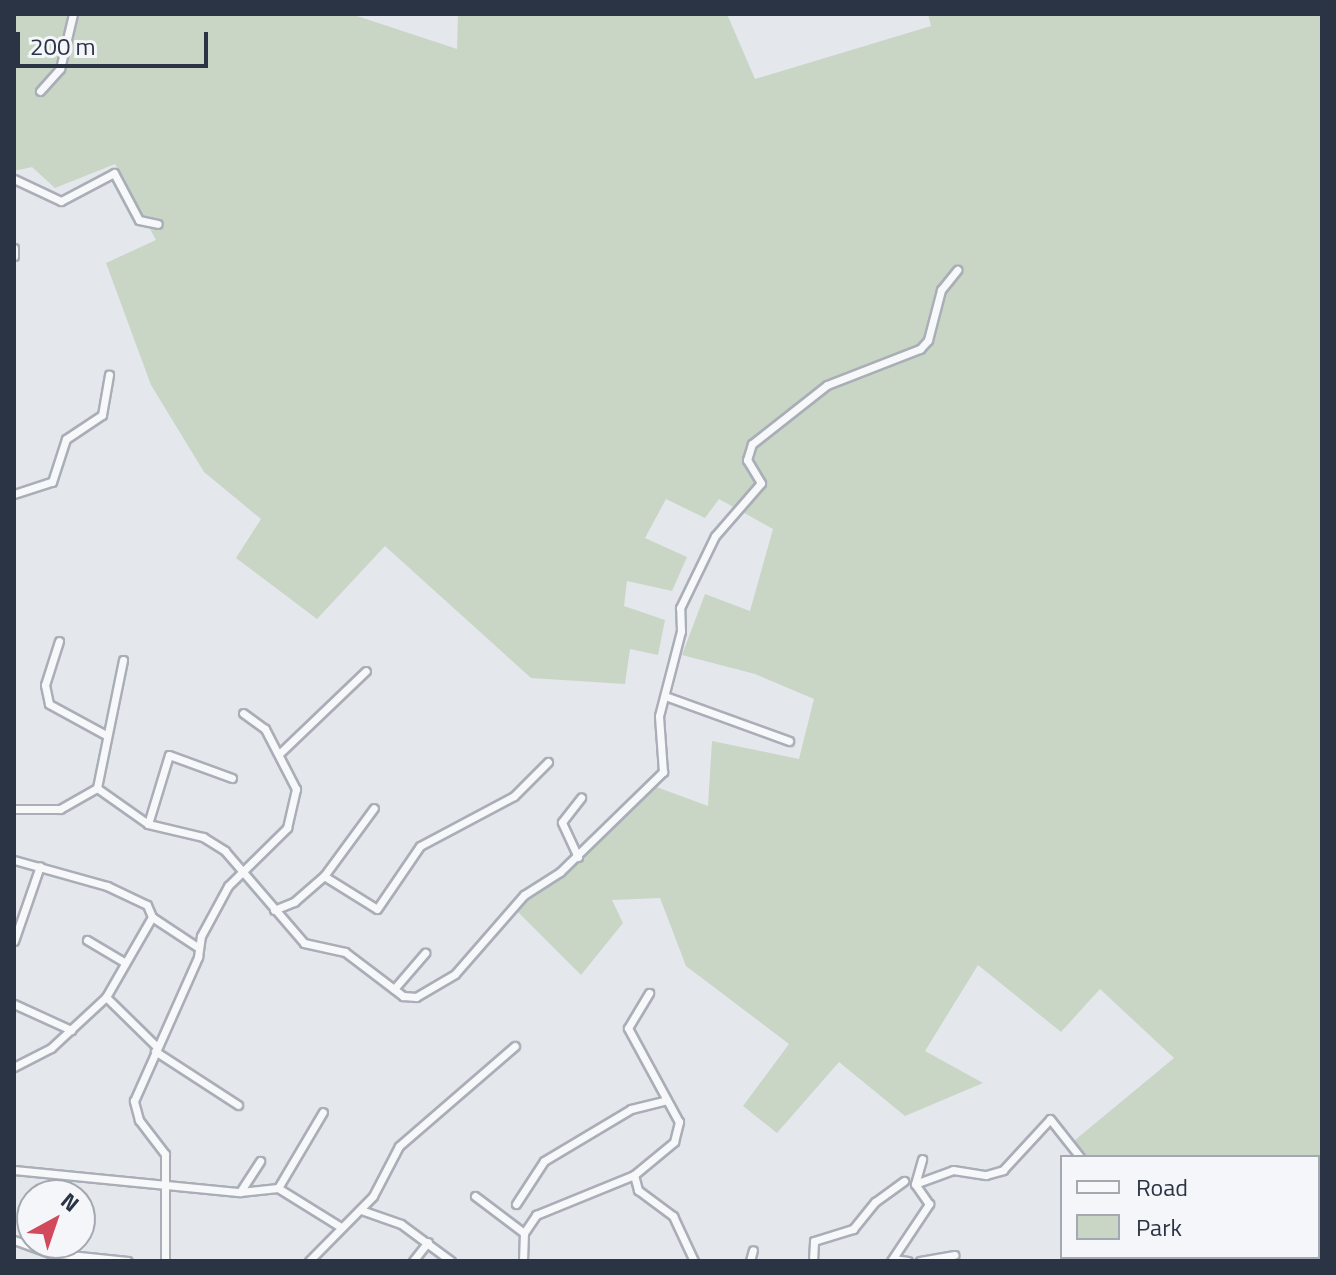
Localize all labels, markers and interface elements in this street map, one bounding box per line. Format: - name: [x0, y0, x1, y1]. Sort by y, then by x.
- scale bar: [20, 16, 212, 66]
- text: 200 m: [30, 28, 96, 64]
- legend: [1060, 1155, 1320, 1259]
- text: Road: [1136, 1169, 1188, 1205]
- north arrow: [16, 1179, 96, 1259]
- text: N: [53, 1184, 87, 1220]
- text: Park: [1136, 1209, 1182, 1245]

